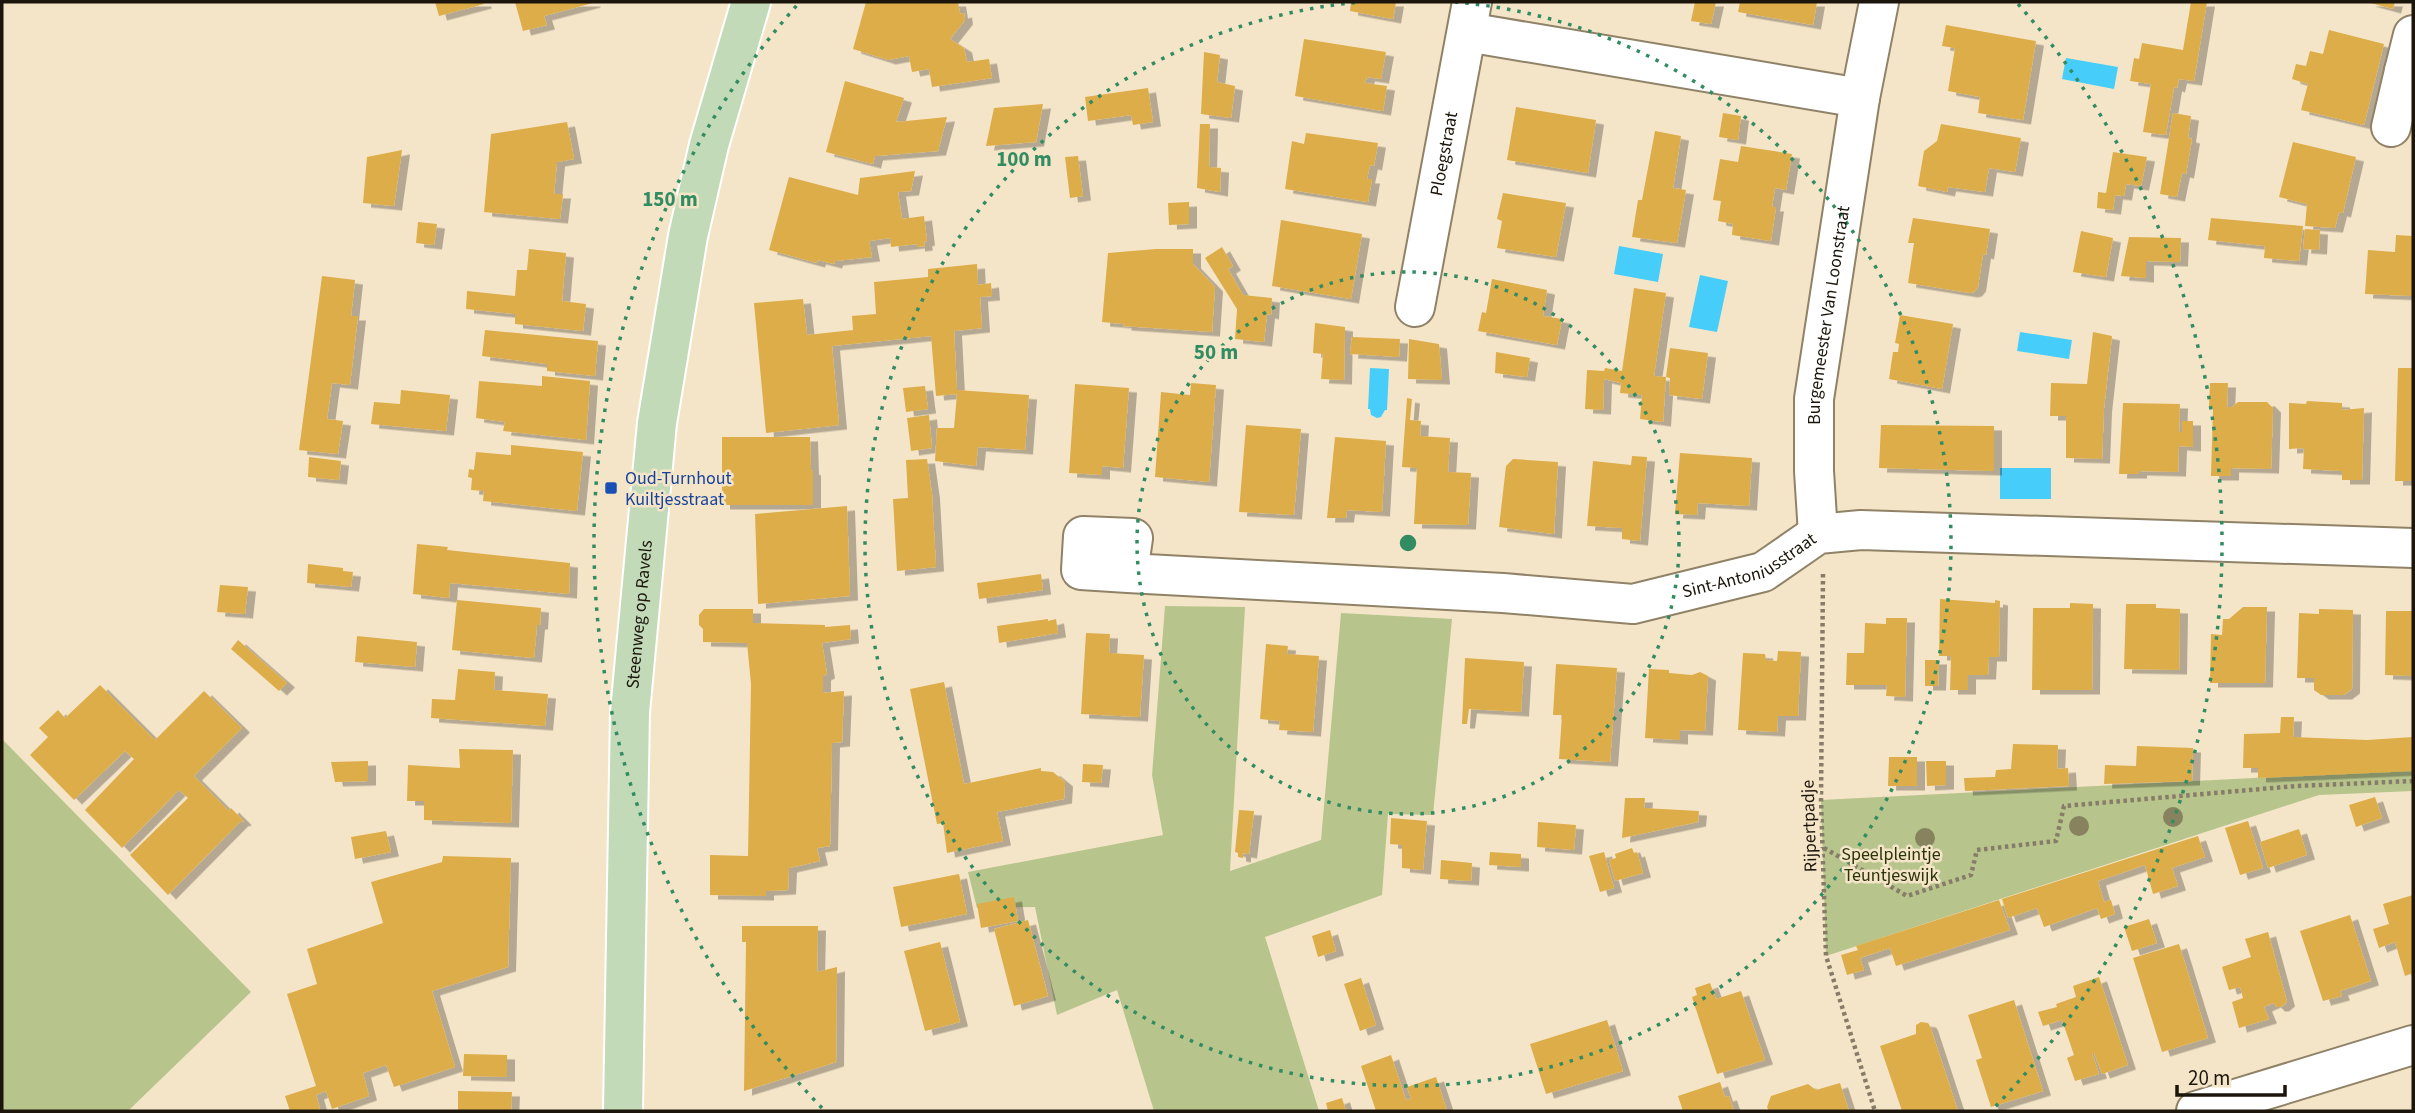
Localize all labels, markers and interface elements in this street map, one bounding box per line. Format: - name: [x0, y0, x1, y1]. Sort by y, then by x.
- street label: Ploegstraat: [1424, 109, 1464, 198]
- text: 100 m: [996, 144, 1052, 174]
- text: 150 m: [642, 184, 698, 214]
- street label: Burgemeester Van Loonstraat: [1802, 204, 1856, 425]
- text: 50 m: [1194, 337, 1238, 367]
- place label: Oud-Turnhout Kuiltjesstraat: [625, 466, 732, 512]
- marker: Oud-Turnhout Kuiltjesstraat: [603, 480, 619, 496]
- street label: Sint-Antoniusstraat: [1680, 527, 1822, 604]
- centre of rings: [1396, 531, 1420, 555]
- street label: Steenweg op Ravels: [620, 539, 659, 690]
- street label: Rijpertpadje: [1795, 779, 1824, 873]
- park label: Speelpleintje Teuntjeswijk: [1841, 842, 1941, 888]
- scale bar: [2177, 1054, 2286, 1098]
- text: 20 m: [2188, 1063, 2230, 1093]

